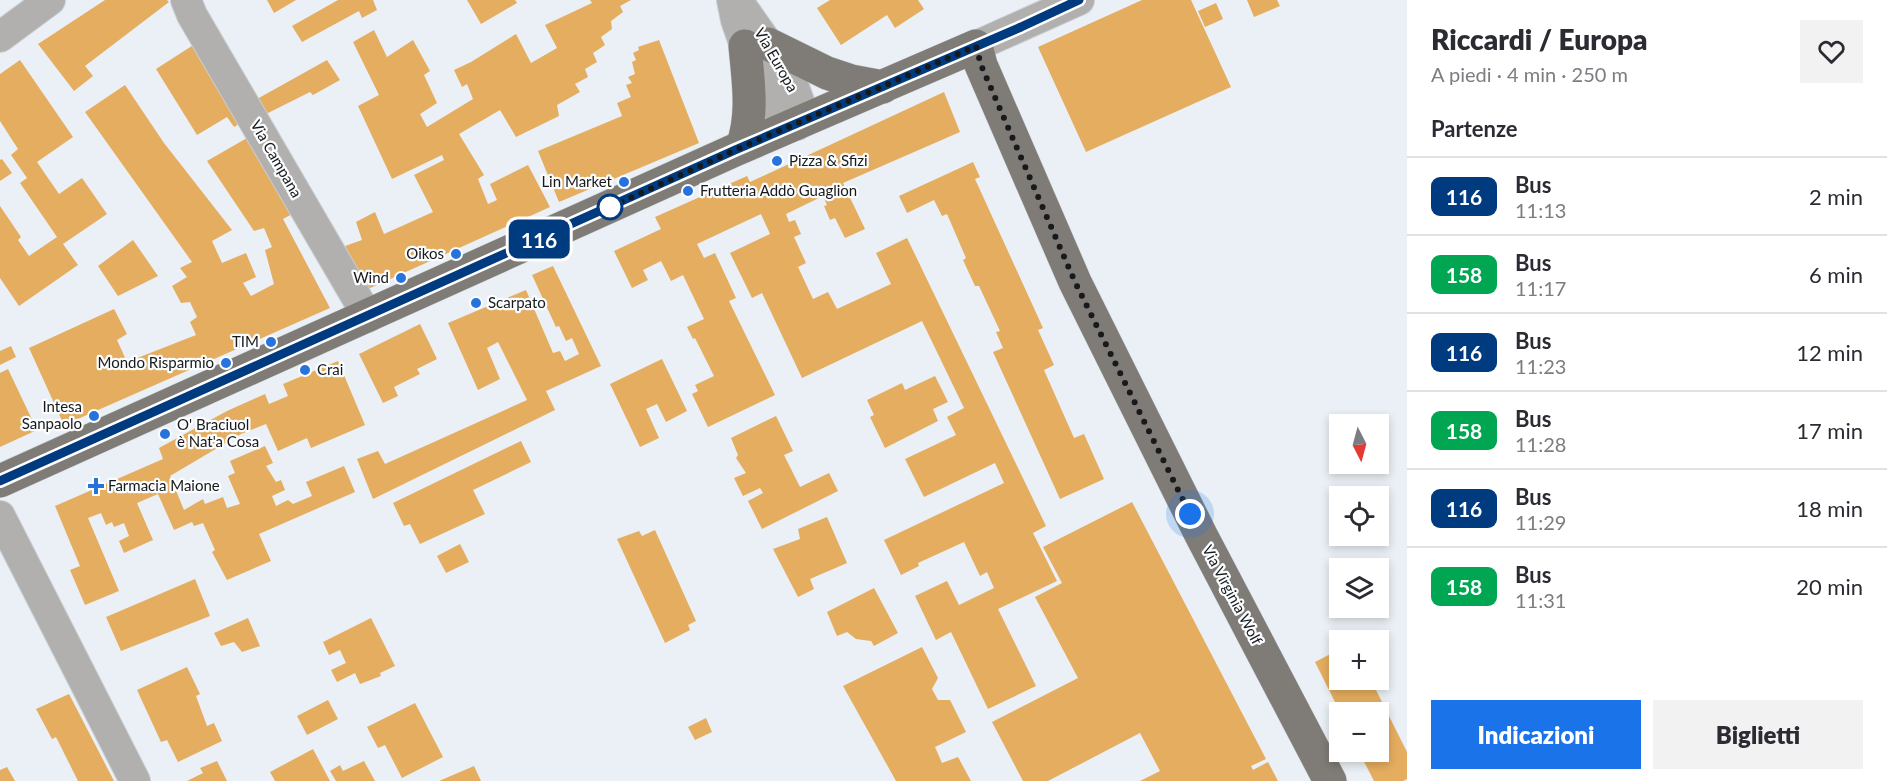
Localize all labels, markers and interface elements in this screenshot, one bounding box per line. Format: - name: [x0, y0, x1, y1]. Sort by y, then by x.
- button: heart: [1800, 20, 1863, 83]
- text: Riccardi / Europa: [1431, 22, 1648, 56]
- street label: Via Europa: [751, 24, 802, 95]
- text: A piedi · 4 min · 250 m: [1431, 62, 1628, 86]
- text: Partenze: [1431, 115, 1518, 142]
- street label: Via Campana: [247, 117, 306, 200]
- place label: Pizza & Sfizi: [789, 151, 868, 169]
- marker: Pizza & Sfizi: [770, 154, 784, 168]
- text: Bus: [1515, 171, 1551, 198]
- place label: Lin Market: [541, 172, 613, 190]
- marker: Lin Market: [617, 175, 631, 189]
- place label: Frutteria Addò Guaglion: [700, 181, 857, 199]
- text: 2 min: [1809, 183, 1863, 210]
- marker: Frutteria Addò Guaglion: [681, 184, 695, 198]
- text: 116: [1446, 184, 1482, 209]
- unlabelled marker: [597, 194, 623, 220]
- text: 11:13: [1515, 198, 1566, 222]
- line badge: 116: [504, 220, 574, 258]
- text: 116: [521, 227, 557, 252]
- place label: Oikos: [406, 244, 444, 262]
- marker: Oikos: [449, 247, 463, 261]
- text: Bus: [1515, 249, 1551, 276]
- text: 6 min: [1809, 261, 1863, 288]
- text: 158: [1446, 262, 1482, 287]
- place label: Wind: [353, 268, 389, 286]
- marker: Wind: [394, 271, 408, 285]
- text: 11:17: [1515, 276, 1566, 300]
- place label: Scarpato: [488, 293, 546, 311]
- marker: Scarpato: [469, 296, 483, 310]
- text: Bus: [1515, 327, 1551, 354]
- place label: TIM: [232, 332, 259, 350]
- marker: TIM: [264, 335, 278, 349]
- text: 12 min: [1796, 339, 1863, 366]
- text: 116: [1446, 340, 1482, 365]
- place label: Mondo Risparmio: [98, 353, 214, 371]
- text: 11:23: [1515, 354, 1566, 378]
- marker: Mondo Risparmio: [219, 356, 233, 370]
- place label: Crai: [317, 360, 343, 378]
- marker: Crai: [298, 363, 312, 377]
- place label: Intesa Sanpaolo: [22, 397, 82, 432]
- text: Bus: [1515, 405, 1551, 432]
- marker: Intesa Sanpaolo: [87, 409, 101, 423]
- north arrow: [1329, 414, 1389, 474]
- map controls: [1329, 414, 1389, 762]
- place label: O' Braciuol è Nat'a Cosa: [177, 415, 259, 450]
- text: 17 min: [1796, 417, 1863, 444]
- text: 158: [1446, 418, 1482, 443]
- marker: O' Braciuol è Nat'a Cosa: [158, 427, 172, 441]
- text: 11:28: [1515, 432, 1566, 456]
- place label: Farmacia Maione: [108, 476, 220, 494]
- marker: Farmacia Maione: [89, 479, 103, 493]
- text: Bus: [1515, 483, 1551, 510]
- button: locate: [1329, 486, 1389, 546]
- text: 18 min: [1796, 495, 1863, 522]
- text: 116: [1446, 496, 1482, 521]
- your location: [1175, 499, 1205, 529]
- text: 11:29: [1515, 510, 1566, 534]
- street label: Via Virginia Wolf: [1199, 542, 1267, 648]
- button: layers: [1329, 558, 1389, 618]
- text: Bus: [1515, 561, 1551, 588]
- text: 20 min: [1796, 573, 1863, 600]
- text: 158: [1446, 574, 1482, 599]
- text: 11:31: [1515, 588, 1566, 612]
- button: +: [1329, 630, 1389, 690]
- button: Indicazioni: [1431, 700, 1641, 769]
- button: Biglietti: [1653, 700, 1863, 769]
- button: −: [1329, 702, 1389, 762]

